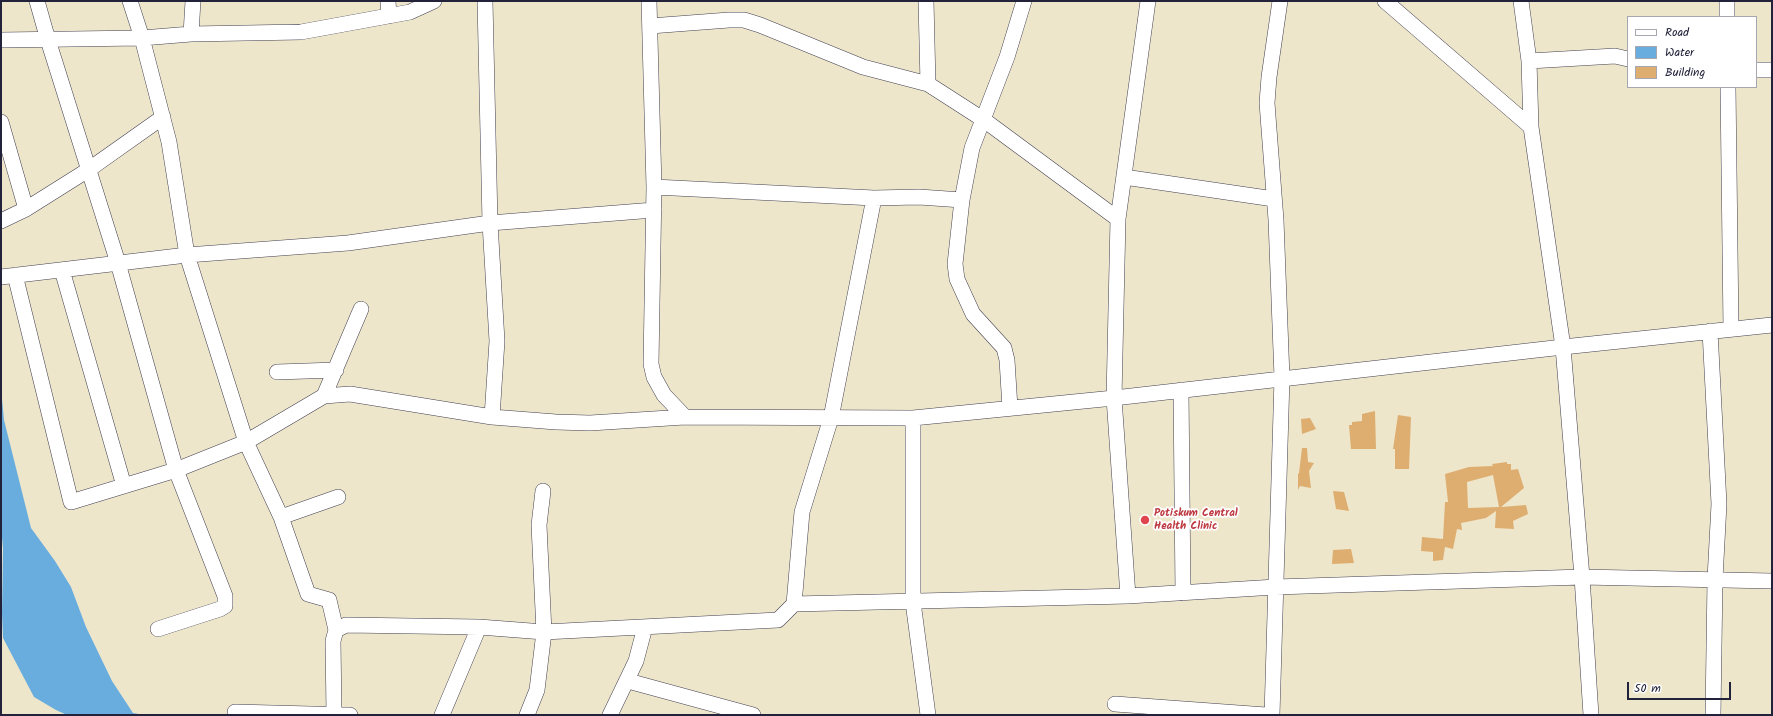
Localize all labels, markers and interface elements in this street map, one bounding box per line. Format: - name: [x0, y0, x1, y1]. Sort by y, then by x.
- legend: [1627, 16, 1757, 88]
- text: Road: [1665, 23, 1689, 42]
- text: Water: [1665, 43, 1694, 62]
- text: Building: [1665, 63, 1705, 82]
- place label: Potiskum Central Health Clinic: [1154, 507, 1238, 533]
- marker: Potiskum Central Health Clinic: [1139, 514, 1151, 526]
- scale bar: [1629, 674, 1733, 700]
- text: 50 m: [1634, 679, 1661, 698]

